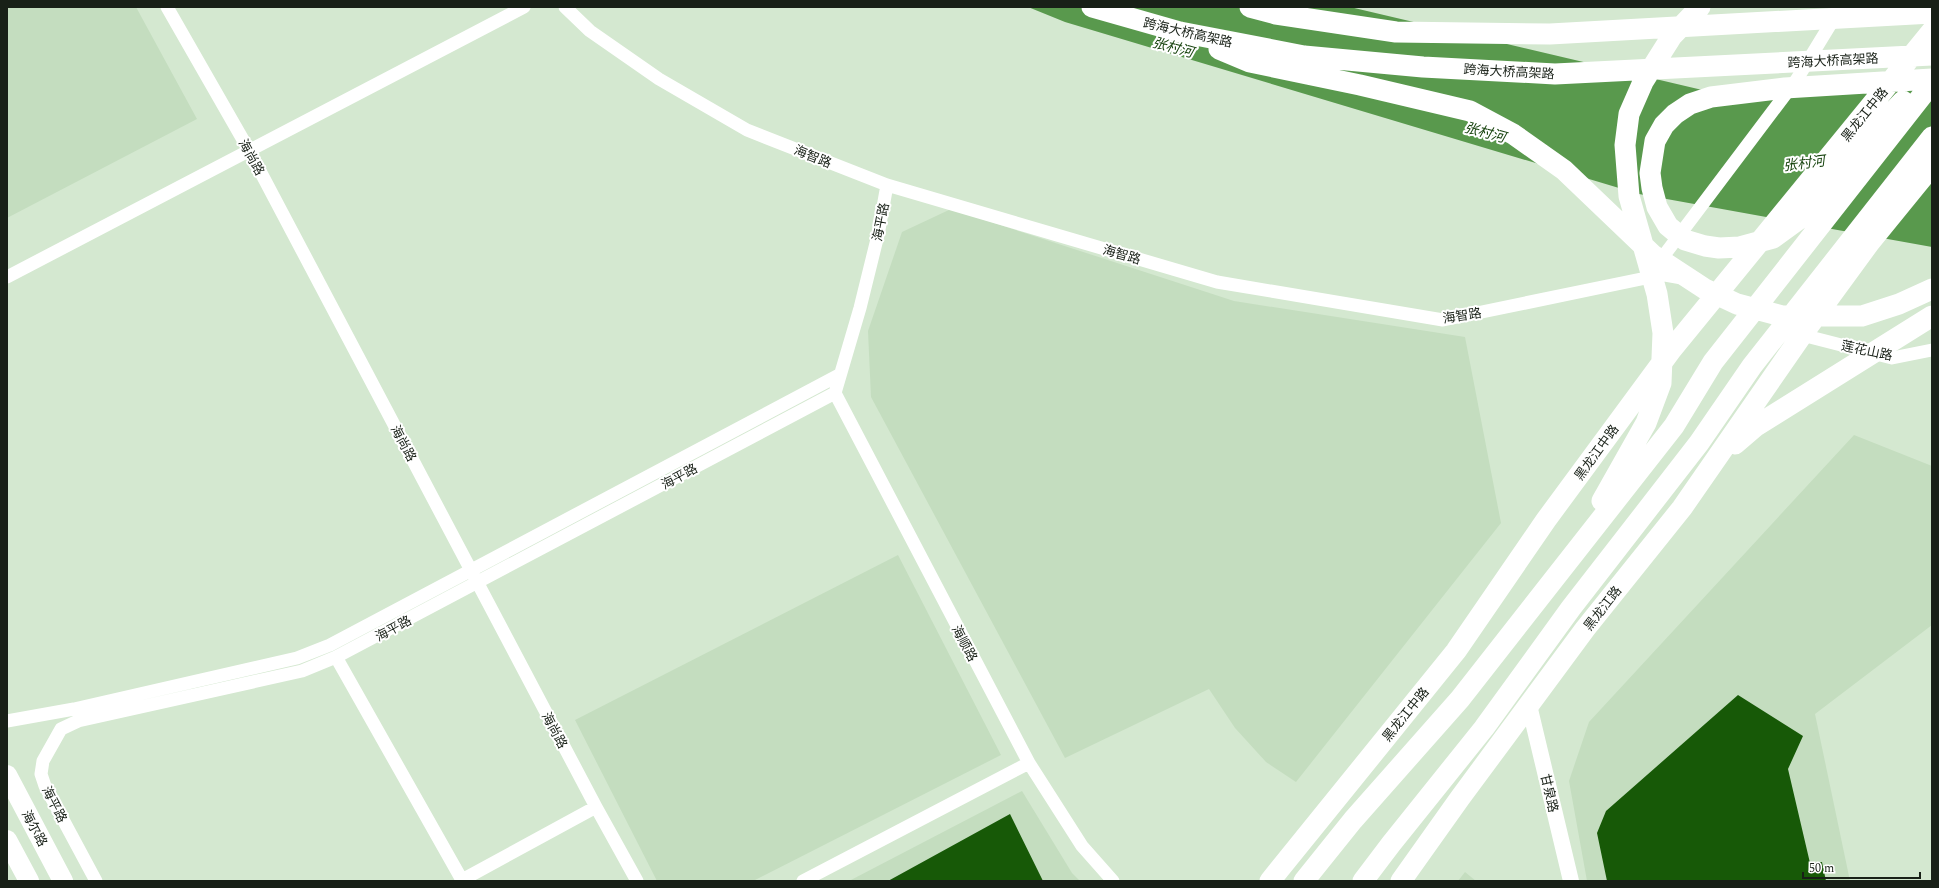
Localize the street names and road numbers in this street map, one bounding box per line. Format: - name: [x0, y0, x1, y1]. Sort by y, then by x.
- street label: 跨海大桥高架路: [1141, 13, 1234, 53]
- street label: 跨海大桥高架路: [1787, 49, 1879, 73]
- street label: 跨海大桥高架路: [1463, 60, 1555, 84]
- street label: 黑龙江中路: [1837, 83, 1893, 146]
- street label: 海尚路: [233, 136, 269, 179]
- street label: 海智路: [791, 140, 834, 174]
- street label: 海平路: [867, 201, 895, 243]
- street label: 海智路: [1100, 240, 1143, 270]
- street label: 海智路: [1441, 303, 1483, 329]
- street label: 莲花山路: [1839, 336, 1894, 366]
- street label: 黑龙江中路: [1570, 420, 1624, 485]
- street label: 海尚路: [385, 422, 421, 465]
- street label: 海平路: [658, 459, 701, 495]
- street label: 黑龙江路: [1579, 582, 1627, 635]
- street label: 海平路: [372, 611, 415, 647]
- street label: 海顺路: [946, 622, 982, 665]
- street label: 黑龙江中路: [1378, 683, 1434, 746]
- street label: 海尚路: [536, 709, 572, 752]
- street label: 甘泉路: [1535, 772, 1563, 814]
- street label: 海平路: [36, 783, 72, 826]
- street label: 海尔路: [16, 807, 52, 850]

